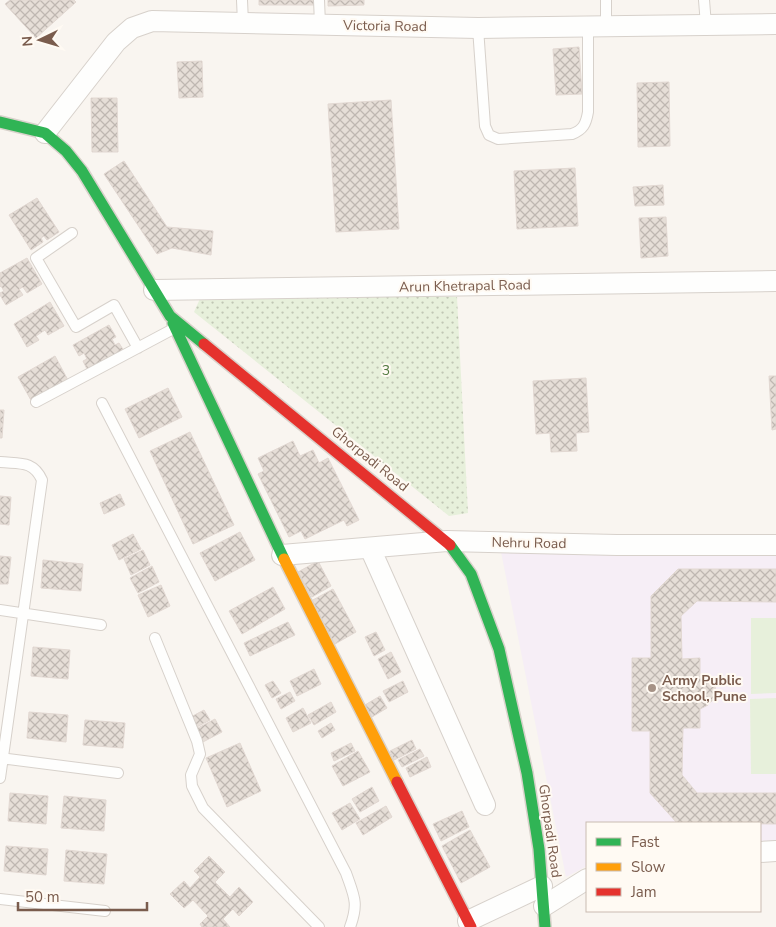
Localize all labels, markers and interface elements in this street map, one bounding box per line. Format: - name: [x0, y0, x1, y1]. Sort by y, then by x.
- north arrow: [15, 15, 65, 65]
- street label: Victoria Road: [342, 16, 427, 36]
- text: N: [18, 35, 37, 47]
- street label: Arun Khetrapal Road: [399, 275, 531, 297]
- park label: 3: [382, 361, 390, 380]
- street label: Ghorpadi Road: [327, 422, 413, 496]
- street label: Nehru Road: [491, 533, 567, 553]
- place label: Army Public School, Pune: [662, 671, 747, 706]
- marker: Army Public School, Pune: [646, 682, 658, 694]
- street label: Ghorpadi Road: [534, 783, 566, 879]
- legend: [586, 822, 761, 912]
- text: Fast: [631, 832, 660, 852]
- text: Slow: [631, 857, 666, 877]
- scale bar: [18, 880, 146, 912]
- text: Jam: [630, 882, 657, 902]
- text: 50 m: [25, 887, 60, 907]

